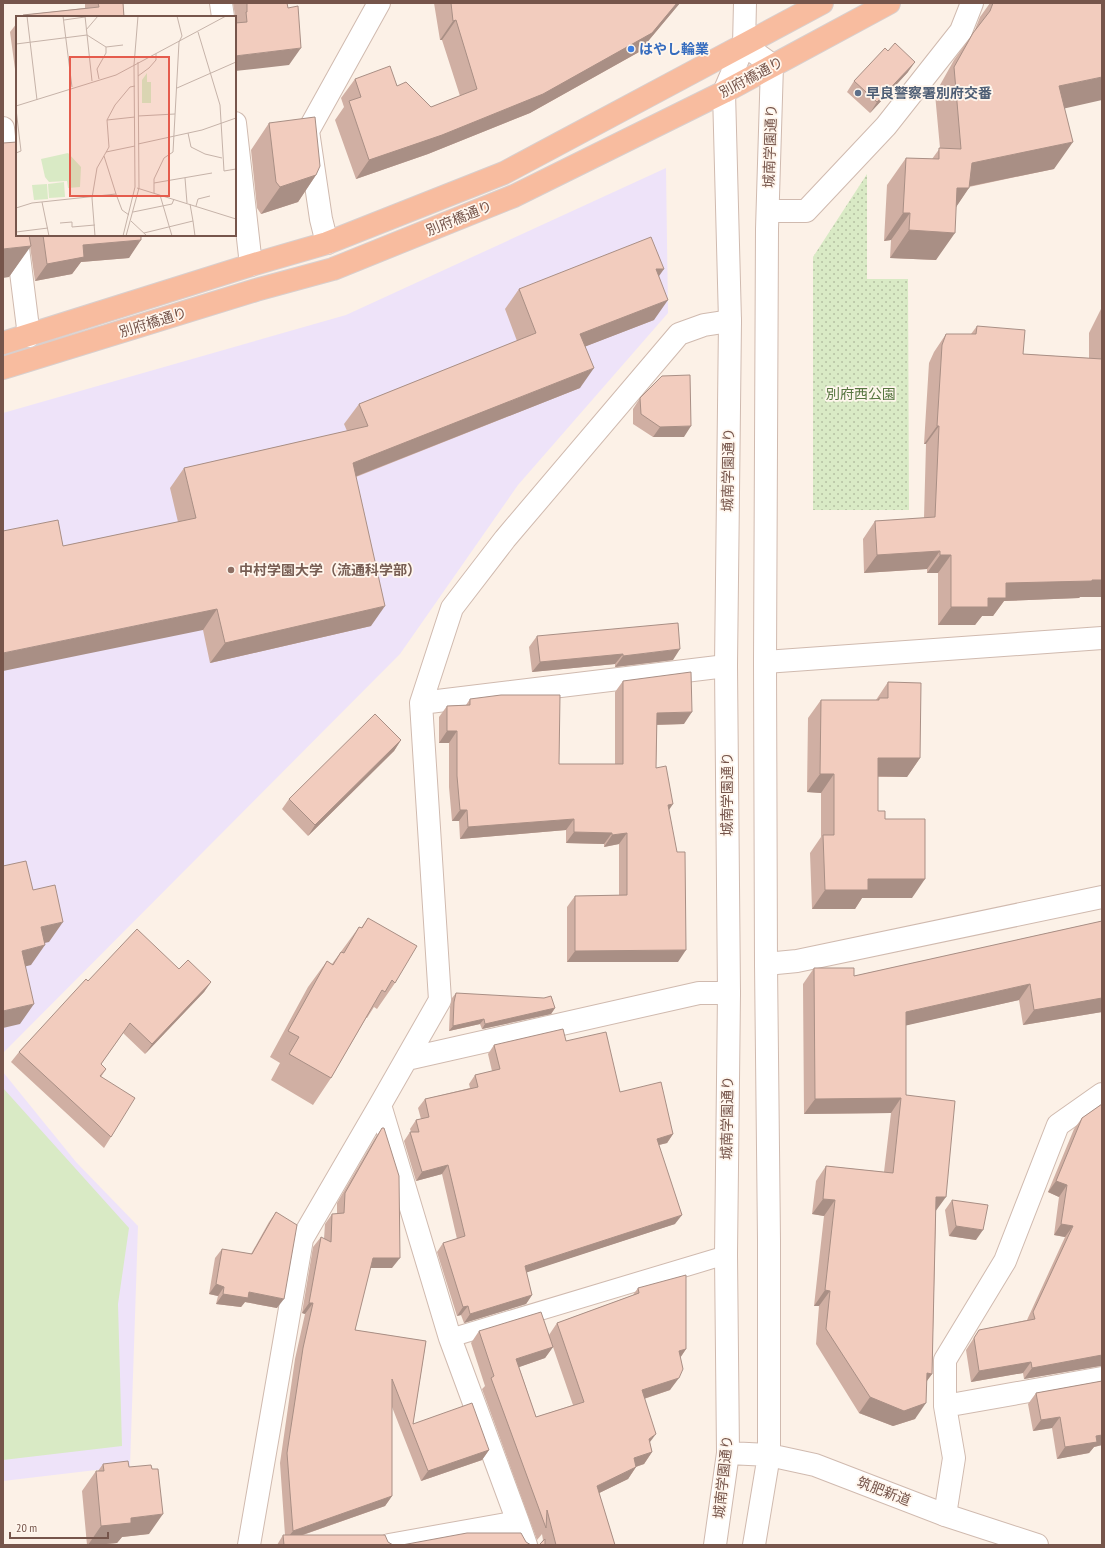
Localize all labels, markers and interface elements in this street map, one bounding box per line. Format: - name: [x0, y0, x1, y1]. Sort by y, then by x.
- inset map: [16, 16, 236, 236]
- place label: はやし輪業: [639, 40, 709, 58]
- marker: はやし輪業: [626, 44, 636, 54]
- street label: 別府橋通り: [716, 53, 786, 101]
- place label: 早良警察署別府交番: [866, 84, 992, 102]
- marker: 早良警察署別府交番: [853, 88, 863, 98]
- street label: 城南学園通り: [760, 104, 780, 188]
- street label: 別府橋通り: [423, 197, 495, 239]
- street label: 別府橋通り: [117, 303, 189, 341]
- park label: 別府西公園: [826, 385, 896, 403]
- street label: 城南学園通り: [718, 428, 738, 512]
- place label: 中村学園大学（流通科学部）: [239, 561, 421, 579]
- marker: 中村学園大学（流通科学部）: [226, 565, 236, 575]
- street label: 城南学園通り: [718, 752, 736, 836]
- street label: 城南学園通り: [717, 1076, 737, 1160]
- street label: 城南学園通り: [710, 1434, 736, 1520]
- street label: 筑肥新道: [855, 1473, 913, 1509]
- scale bar: [10, 1514, 108, 1540]
- text: 20 m: [16, 1520, 37, 1535]

